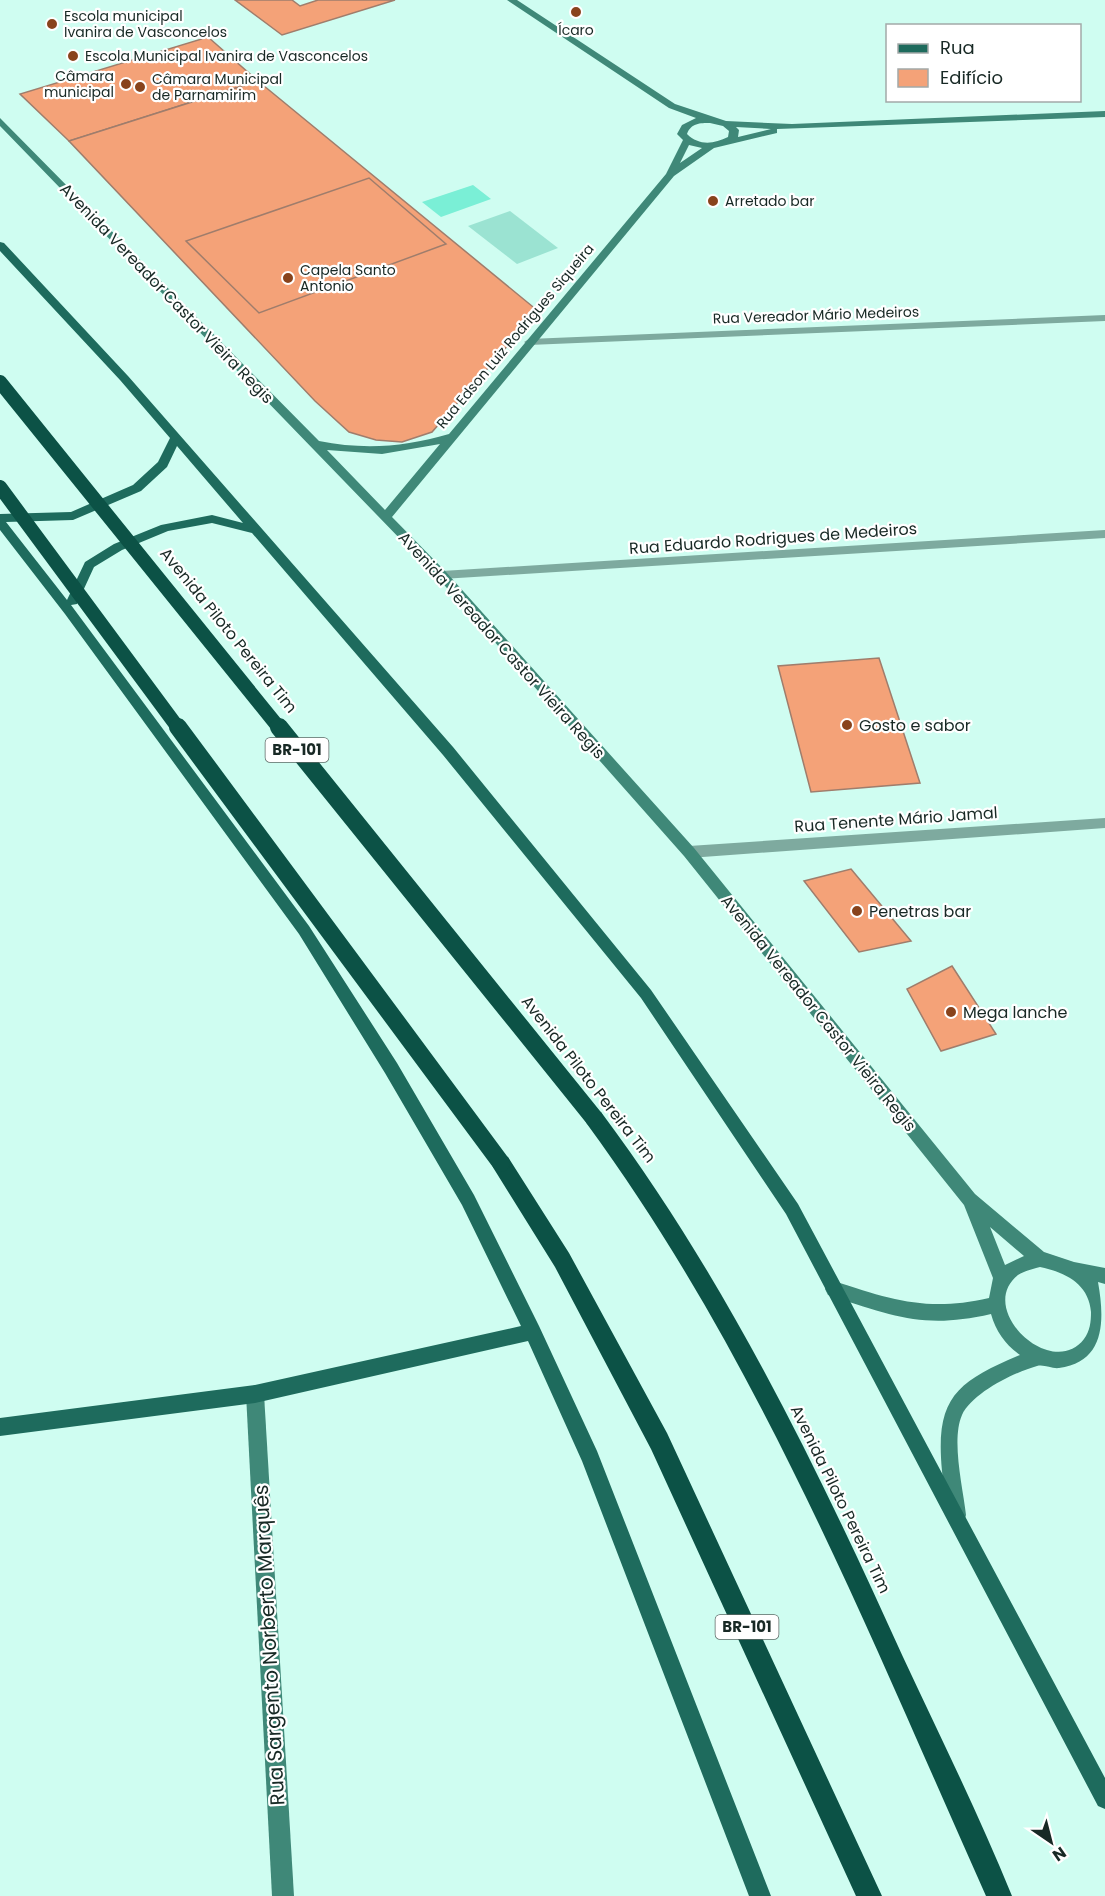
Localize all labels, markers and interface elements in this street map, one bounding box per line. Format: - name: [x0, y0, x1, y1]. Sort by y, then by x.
- marker: Ícaro: [569, 5, 583, 19]
- place label: Escola municipal Ivanira de Vasconcelos: [64, 6, 227, 42]
- marker: Escola municipal Ivanira de Vasconcelos: [45, 17, 59, 31]
- place label: Ícaro: [558, 20, 594, 40]
- legend: [886, 24, 1081, 102]
- text: Rua: [940, 35, 975, 60]
- place label: Escola Municipal Ivanira de Vasconcelos: [85, 46, 368, 66]
- marker: Escola Municipal Ivanira de Vasconcelos: [66, 49, 80, 63]
- text: Edifício: [940, 65, 1003, 90]
- place label: Câmara municipal: [44, 66, 114, 102]
- place label: Câmara Municipal de Parnamirim: [152, 69, 282, 105]
- marker: Câmara municipal: [119, 77, 133, 91]
- marker: Câmara Municipal de Parnamirim: [133, 80, 147, 94]
- street label: Avenida Vereador Castor Vieira Regis: [55, 178, 279, 409]
- place label: Arretado bar: [725, 191, 814, 211]
- marker: Arretado bar: [706, 194, 720, 208]
- street label: Rua Edson Luiz Rodrigues Siqueira: [432, 239, 598, 433]
- place label: Capela Santo Antonio: [300, 260, 396, 296]
- marker: Capela Santo Antonio: [281, 271, 295, 285]
- street label: Rua Vereador Mário Medeiros: [713, 301, 919, 329]
- street label: Rua Eduardo Rodrigues de Medeiros: [628, 517, 918, 560]
- street label: Avenida Vereador Castor Vieira Regis: [393, 527, 610, 764]
- street label: Avenida Piloto Pereira Tim: [155, 543, 303, 718]
- place label: Gosto e sabor: [859, 714, 971, 737]
- marker: Gosto e sabor: [840, 718, 854, 732]
- road number: BR-101: [266, 738, 328, 762]
- street label: Rua Tenente Mário Jamal: [794, 801, 998, 838]
- street label: Avenida Vereador Castor Vieira Regis: [716, 890, 922, 1137]
- place label: Penetras bar: [869, 900, 971, 923]
- marker: Penetras bar: [850, 904, 864, 918]
- street label: Avenida Piloto Pereira Tim: [516, 991, 661, 1168]
- place label: Mega lanche: [963, 1001, 1068, 1024]
- marker: Mega lanche: [944, 1005, 958, 1019]
- street label: Avenida Piloto Pereira Tim: [785, 1401, 896, 1597]
- street label: Rua Sargento Norberto Marquês: [247, 1484, 291, 1806]
- road number: BR-101: [716, 1615, 778, 1639]
- north arrow: [1021, 1812, 1081, 1872]
- text: N: [1048, 1841, 1071, 1867]

